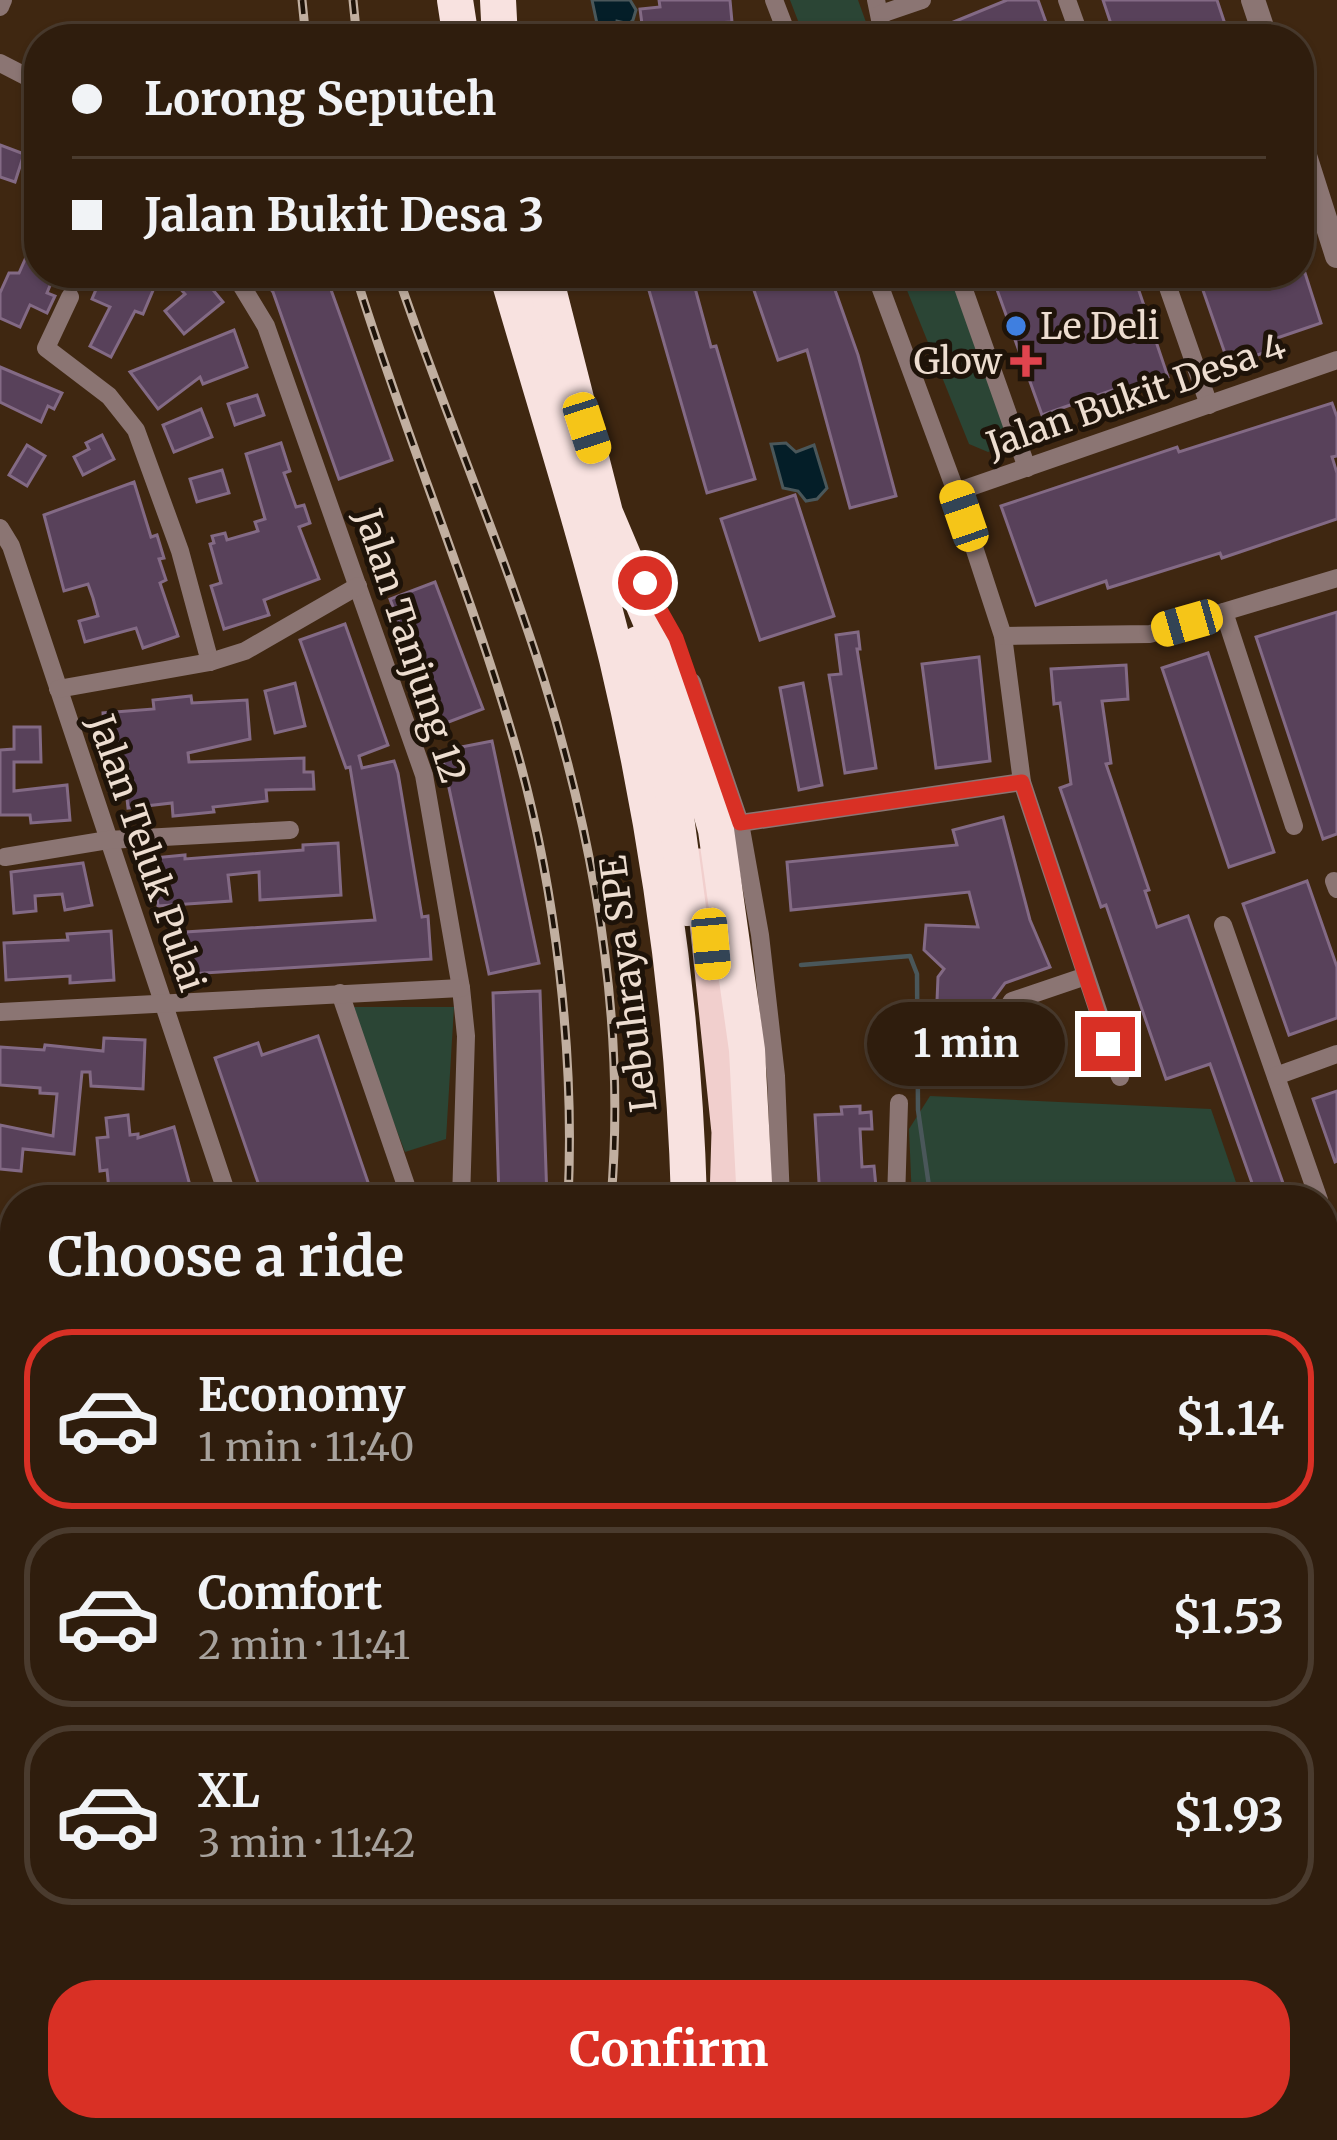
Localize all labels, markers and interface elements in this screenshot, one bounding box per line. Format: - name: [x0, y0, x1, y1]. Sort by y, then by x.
- text: Lorong Seputeh: [144, 71, 496, 127]
- text: Jalan Bukit Desa 3: [144, 187, 544, 243]
- place label: Le Deli: [1040, 304, 1160, 349]
- marker: Le Deli: [1003, 313, 1029, 339]
- street label: Jalan Bukit Desa 4: [980, 323, 1291, 468]
- place label: Glow: [914, 339, 1003, 384]
- marker: Glow: [1013, 348, 1039, 374]
- car: [559, 388, 615, 468]
- car: [935, 476, 993, 556]
- street label: Jalan Tanjung 12: [345, 503, 476, 789]
- route start: [618, 556, 672, 610]
- car: [1147, 596, 1227, 650]
- street label: Jalan Teluk Pulai: [78, 708, 215, 997]
- street label: Lebuhraya SPE: [590, 853, 667, 1115]
- car: [690, 907, 732, 981]
- callout: 1 min: [868, 1002, 1066, 1086]
- route end: [1081, 1017, 1135, 1071]
- text: 1 min: [913, 1019, 1019, 1068]
- text: Choose a ride: [48, 1223, 404, 1291]
- icon: car: [54, 1365, 162, 1473]
- text: Economy: [198, 1367, 406, 1423]
- text: $1.14: [1175, 1391, 1284, 1447]
- text: 1 min · 11:40: [198, 1423, 415, 1472]
- icon: car: [54, 1563, 162, 1671]
- text: Comfort: [198, 1565, 382, 1621]
- text: $1.53: [1172, 1589, 1284, 1645]
- text: 2 min · 11:41: [198, 1621, 410, 1670]
- icon: car: [54, 1761, 162, 1869]
- text: XL: [198, 1763, 260, 1819]
- text: $1.93: [1173, 1787, 1284, 1843]
- text: 3 min · 11:42: [198, 1819, 416, 1868]
- button: Confirm: [48, 1980, 1290, 2118]

